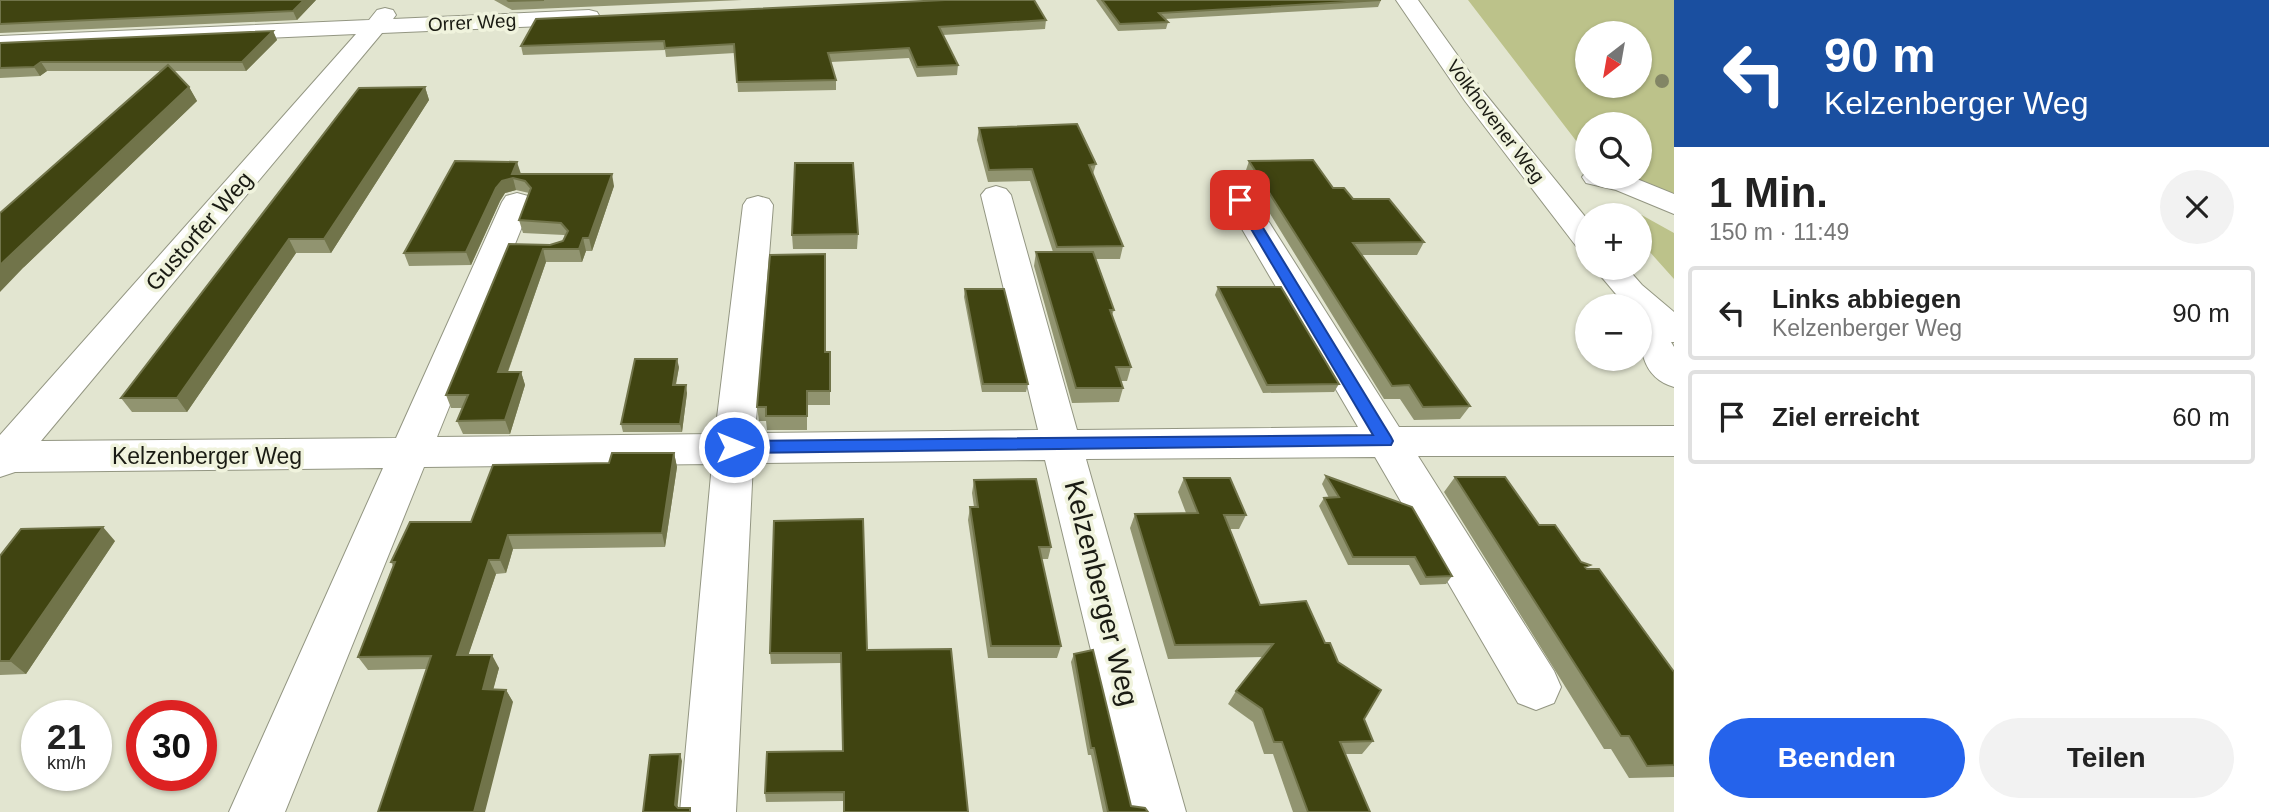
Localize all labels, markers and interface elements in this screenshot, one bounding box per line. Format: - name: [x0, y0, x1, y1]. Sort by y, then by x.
- street label: Orrer Weg: [427, 10, 517, 35]
- north arrow: [1575, 21, 1652, 98]
- map controls: [1575, 21, 1652, 371]
- icon: left: [1709, 28, 1800, 119]
- text: 90 m: [1824, 28, 1936, 82]
- street label: Volkhovener Weg: [1443, 56, 1549, 187]
- text: Kelzenberger Weg: [1824, 85, 2088, 121]
- button: search: [1575, 112, 1652, 189]
- street label: Gustorfer Weg: [140, 166, 258, 296]
- text: 1 Min.: [1709, 169, 1828, 216]
- pin: [1210, 170, 1270, 230]
- button: close: [2160, 170, 2234, 244]
- icon: arrive: [1221, 181, 1259, 219]
- button: +: [1575, 203, 1652, 280]
- text: 150 m · 11:49: [1709, 219, 1849, 245]
- text: Links abbiegen: [1772, 284, 1961, 314]
- button: −: [1575, 294, 1652, 371]
- icon: left: [1713, 294, 1751, 332]
- text: 90 m: [2172, 298, 2230, 328]
- text: Kelzenberger Weg: [1772, 315, 1962, 341]
- icon: arrive: [1713, 398, 1751, 436]
- text: Ziel erreicht: [1772, 402, 1919, 432]
- text: 60 m: [2172, 402, 2230, 432]
- position arrow: [697, 410, 771, 484]
- street label: Kelzenberger Weg: [112, 443, 302, 469]
- street label: Kelzenberger Weg: [1058, 477, 1145, 709]
- speed limit sign: 30: [126, 700, 217, 791]
- text: 21: [47, 717, 86, 756]
- button: Beenden: [1709, 718, 1965, 798]
- button: Teilen: [1979, 718, 2234, 798]
- text: km/h: [47, 753, 86, 773]

